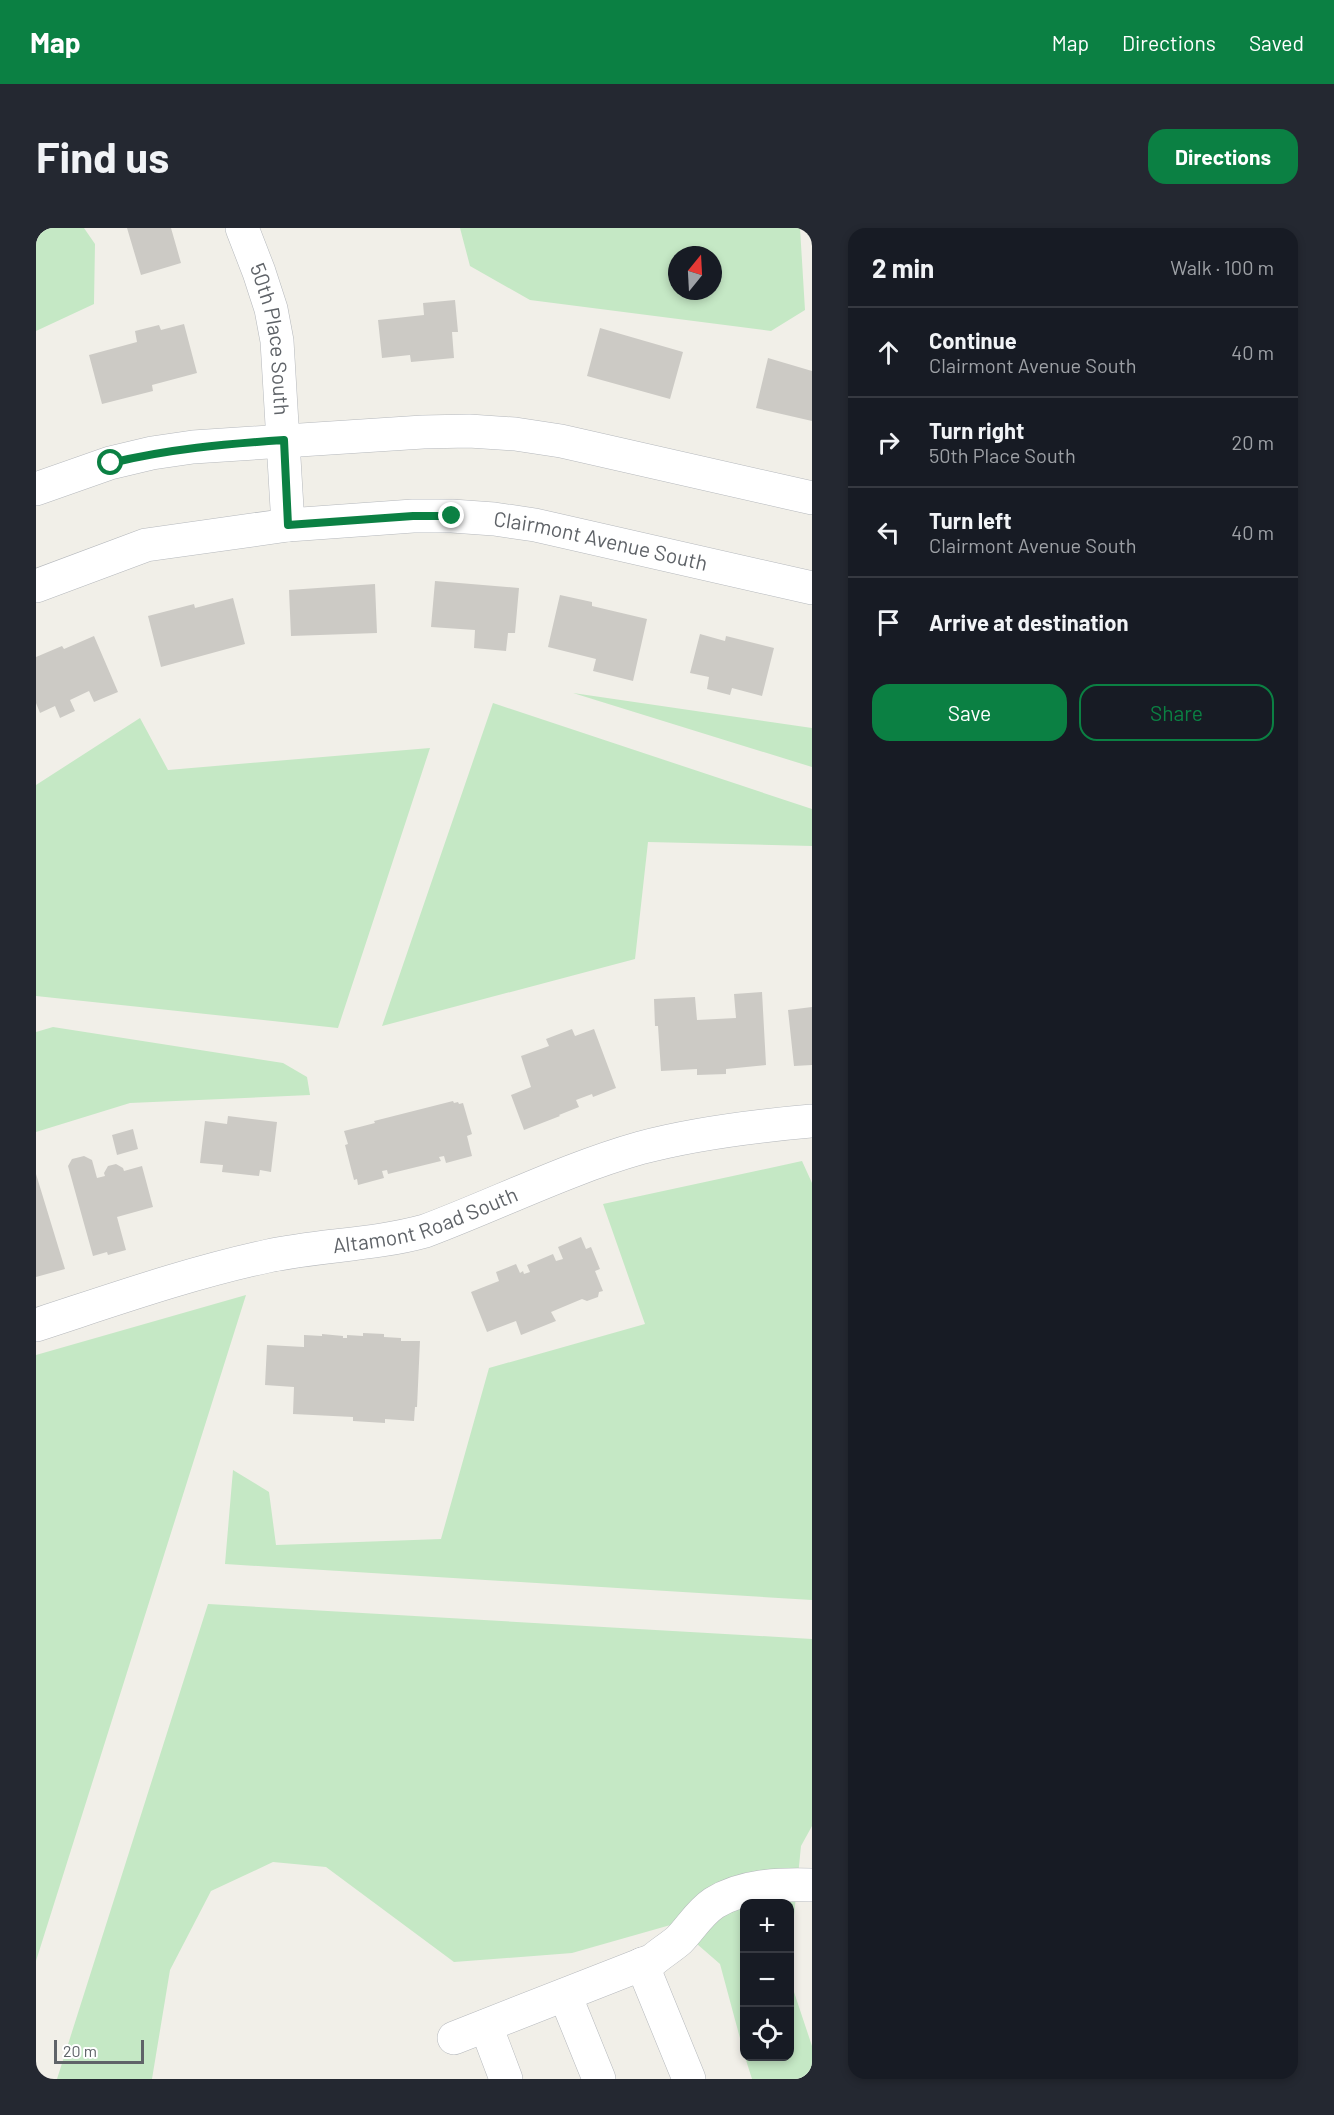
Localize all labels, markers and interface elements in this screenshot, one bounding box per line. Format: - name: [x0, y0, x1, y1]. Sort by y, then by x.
- text: Map: [30, 25, 81, 59]
- text: Map: [1052, 30, 1089, 55]
- text: Directions: [1122, 30, 1216, 55]
- text: Saved: [1249, 30, 1304, 55]
- button: Directions: [1148, 129, 1298, 184]
- text: Find us: [36, 131, 169, 181]
- north arrow: [668, 246, 722, 300]
- text: 2 min: [872, 252, 934, 283]
- text: Walk · 100 m: [1170, 255, 1274, 279]
- street label: 50th Place South: [246, 259, 295, 416]
- text: Continue: [929, 327, 1017, 353]
- icon: ahead: [872, 336, 905, 369]
- text: 40 m: [1231, 340, 1274, 364]
- text: Clairmont Avenue South: [929, 353, 1137, 377]
- text: Turn right: [929, 417, 1024, 443]
- icon: right: [872, 426, 905, 459]
- text: 20 m: [1231, 430, 1274, 454]
- text: 50th Place South: [929, 443, 1076, 467]
- route start: [97, 449, 123, 475]
- route end: [438, 502, 464, 528]
- street label: Clairmont Avenue South: [492, 505, 710, 575]
- text: Turn left: [929, 507, 1012, 533]
- icon: left: [872, 516, 905, 549]
- text: 40 m: [1231, 520, 1274, 544]
- text: Clairmont Avenue South: [929, 533, 1137, 557]
- icon: arrive: [872, 606, 905, 639]
- text: Arrive at destination: [929, 609, 1128, 635]
- button: Save: [872, 684, 1067, 741]
- button: Share: [1079, 684, 1274, 741]
- street label: Altamont Road South: [331, 1181, 521, 1257]
- map controls: [740, 1899, 794, 2061]
- button: +: [740, 1899, 794, 1953]
- button: −: [740, 1953, 794, 2007]
- button: locate: [740, 2007, 794, 2061]
- scale bar: [54, 2037, 144, 2064]
- text: 20 m: [63, 2041, 97, 2060]

